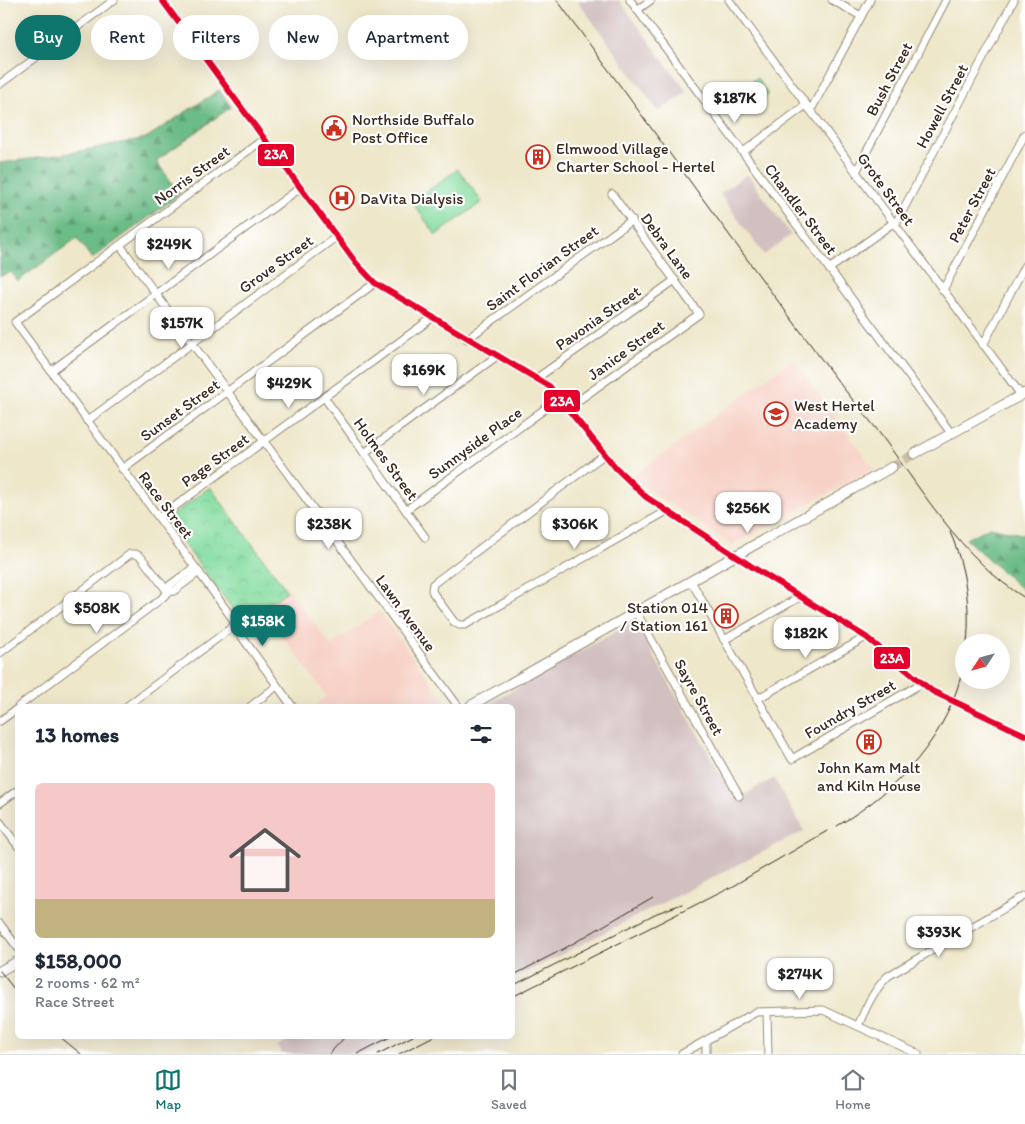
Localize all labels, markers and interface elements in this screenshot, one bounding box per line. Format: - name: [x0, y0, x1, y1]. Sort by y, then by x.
- chip: Buy: [15, 15, 81, 60]
- chip: Rent: [91, 15, 163, 60]
- chip: Filters: [173, 15, 259, 60]
- chip: New: [269, 15, 338, 60]
- chip: Apartment: [348, 15, 468, 60]
- street label: Bush Street: [862, 39, 916, 119]
- street label: Howell Street: [912, 61, 972, 151]
- pin: $187K: [700, 82, 770, 124]
- text: $187K: [714, 88, 756, 107]
- place label: Northside Buffalo Post Office: [352, 110, 474, 147]
- public building icon: Northside Buffalo Post Office: [321, 115, 347, 141]
- place label: Elmwood Village Charter School - Hertel: [556, 139, 716, 176]
- street label: Norris Street: [151, 141, 233, 209]
- line badge: 23A: [257, 143, 295, 167]
- building icon: Elmwood Village Charter School - Hertel: [525, 144, 551, 170]
- text: 23A: [264, 146, 289, 163]
- street label: Grote Street: [853, 149, 919, 229]
- street label: Chandler Street: [761, 160, 841, 258]
- street label: Peter Street: [944, 164, 1000, 246]
- hospital icon: DaVita Dialysis: [329, 185, 355, 211]
- place label: DaVita Dialysis: [360, 189, 463, 208]
- street label: Debra Lane: [637, 209, 697, 283]
- street label: Saint Florian Street: [482, 221, 602, 315]
- pin: $249K: [134, 228, 204, 270]
- street label: Grove Street: [235, 231, 317, 297]
- text: $249K: [147, 234, 191, 253]
- street label: Pavonia Street: [552, 282, 644, 354]
- pin: $157K: [147, 306, 217, 349]
- text: $157K: [161, 313, 203, 332]
- street label: Janice Street: [584, 316, 668, 384]
- pin: $169K: [389, 354, 459, 396]
- text: $169K: [403, 360, 445, 379]
- pin: $429K: [254, 366, 324, 409]
- text: $429K: [267, 373, 311, 392]
- street label: Sunset Street: [137, 375, 223, 445]
- line badge: 23A: [543, 389, 581, 413]
- text: 23A: [550, 393, 575, 410]
- place label: West Hertel Academy: [794, 396, 875, 433]
- school or university icon: West Hertel Academy: [763, 401, 789, 427]
- street label: Sunnyside Place: [424, 403, 526, 483]
- street label: Holmes Street: [350, 414, 422, 504]
- street label: Page Street: [177, 429, 253, 491]
- street label: Race Street: [135, 468, 197, 542]
- pin: $256K: [713, 492, 783, 534]
- text: $256K: [726, 498, 770, 517]
- pin: $238K: [294, 508, 364, 550]
- pin: $306K: [540, 508, 610, 550]
- text: $238K: [307, 514, 351, 533]
- text: $306K: [552, 514, 598, 533]
- street label: Lawn Avenue: [372, 571, 440, 655]
- pin: $508K: [62, 592, 132, 634]
- text: $508K: [74, 598, 120, 617]
- place label: Station 014 / Station 161: [620, 598, 709, 635]
- building icon: Station 014 / Station 161: [713, 603, 739, 629]
- pin: $158K: [228, 604, 298, 647]
- text: $158K: [242, 611, 284, 630]
- pin: $182K: [771, 616, 841, 659]
- text: $182K: [785, 623, 827, 642]
- north arrow: [955, 634, 1010, 689]
- map controls: [955, 634, 1010, 689]
- line badge: 23A: [873, 646, 911, 670]
- text: 23A: [880, 650, 905, 667]
- street label: Sayre Street: [670, 655, 728, 739]
- street label: Foundry Street: [801, 675, 899, 743]
- icon: filters: [467, 720, 495, 748]
- text: 13 homes: [35, 722, 119, 747]
- building icon: John Kam Malt and Kiln House: [856, 729, 882, 755]
- place label: John Kam Malt and Kiln House: [817, 758, 921, 795]
- icon: home: [220, 815, 310, 905]
- pin: $393K: [904, 916, 974, 958]
- text: $393K: [917, 922, 961, 941]
- text: $158,000: [35, 948, 122, 973]
- pin: $274K: [765, 958, 835, 1000]
- text: $274K: [778, 964, 822, 983]
- text: 2 rooms · 62 m²: [35, 973, 140, 992]
- text: Race Street: [35, 992, 114, 1011]
- tab: Map: [154, 1066, 182, 1113]
- tab: Saved: [491, 1066, 527, 1113]
- tab: Home: [835, 1066, 871, 1113]

